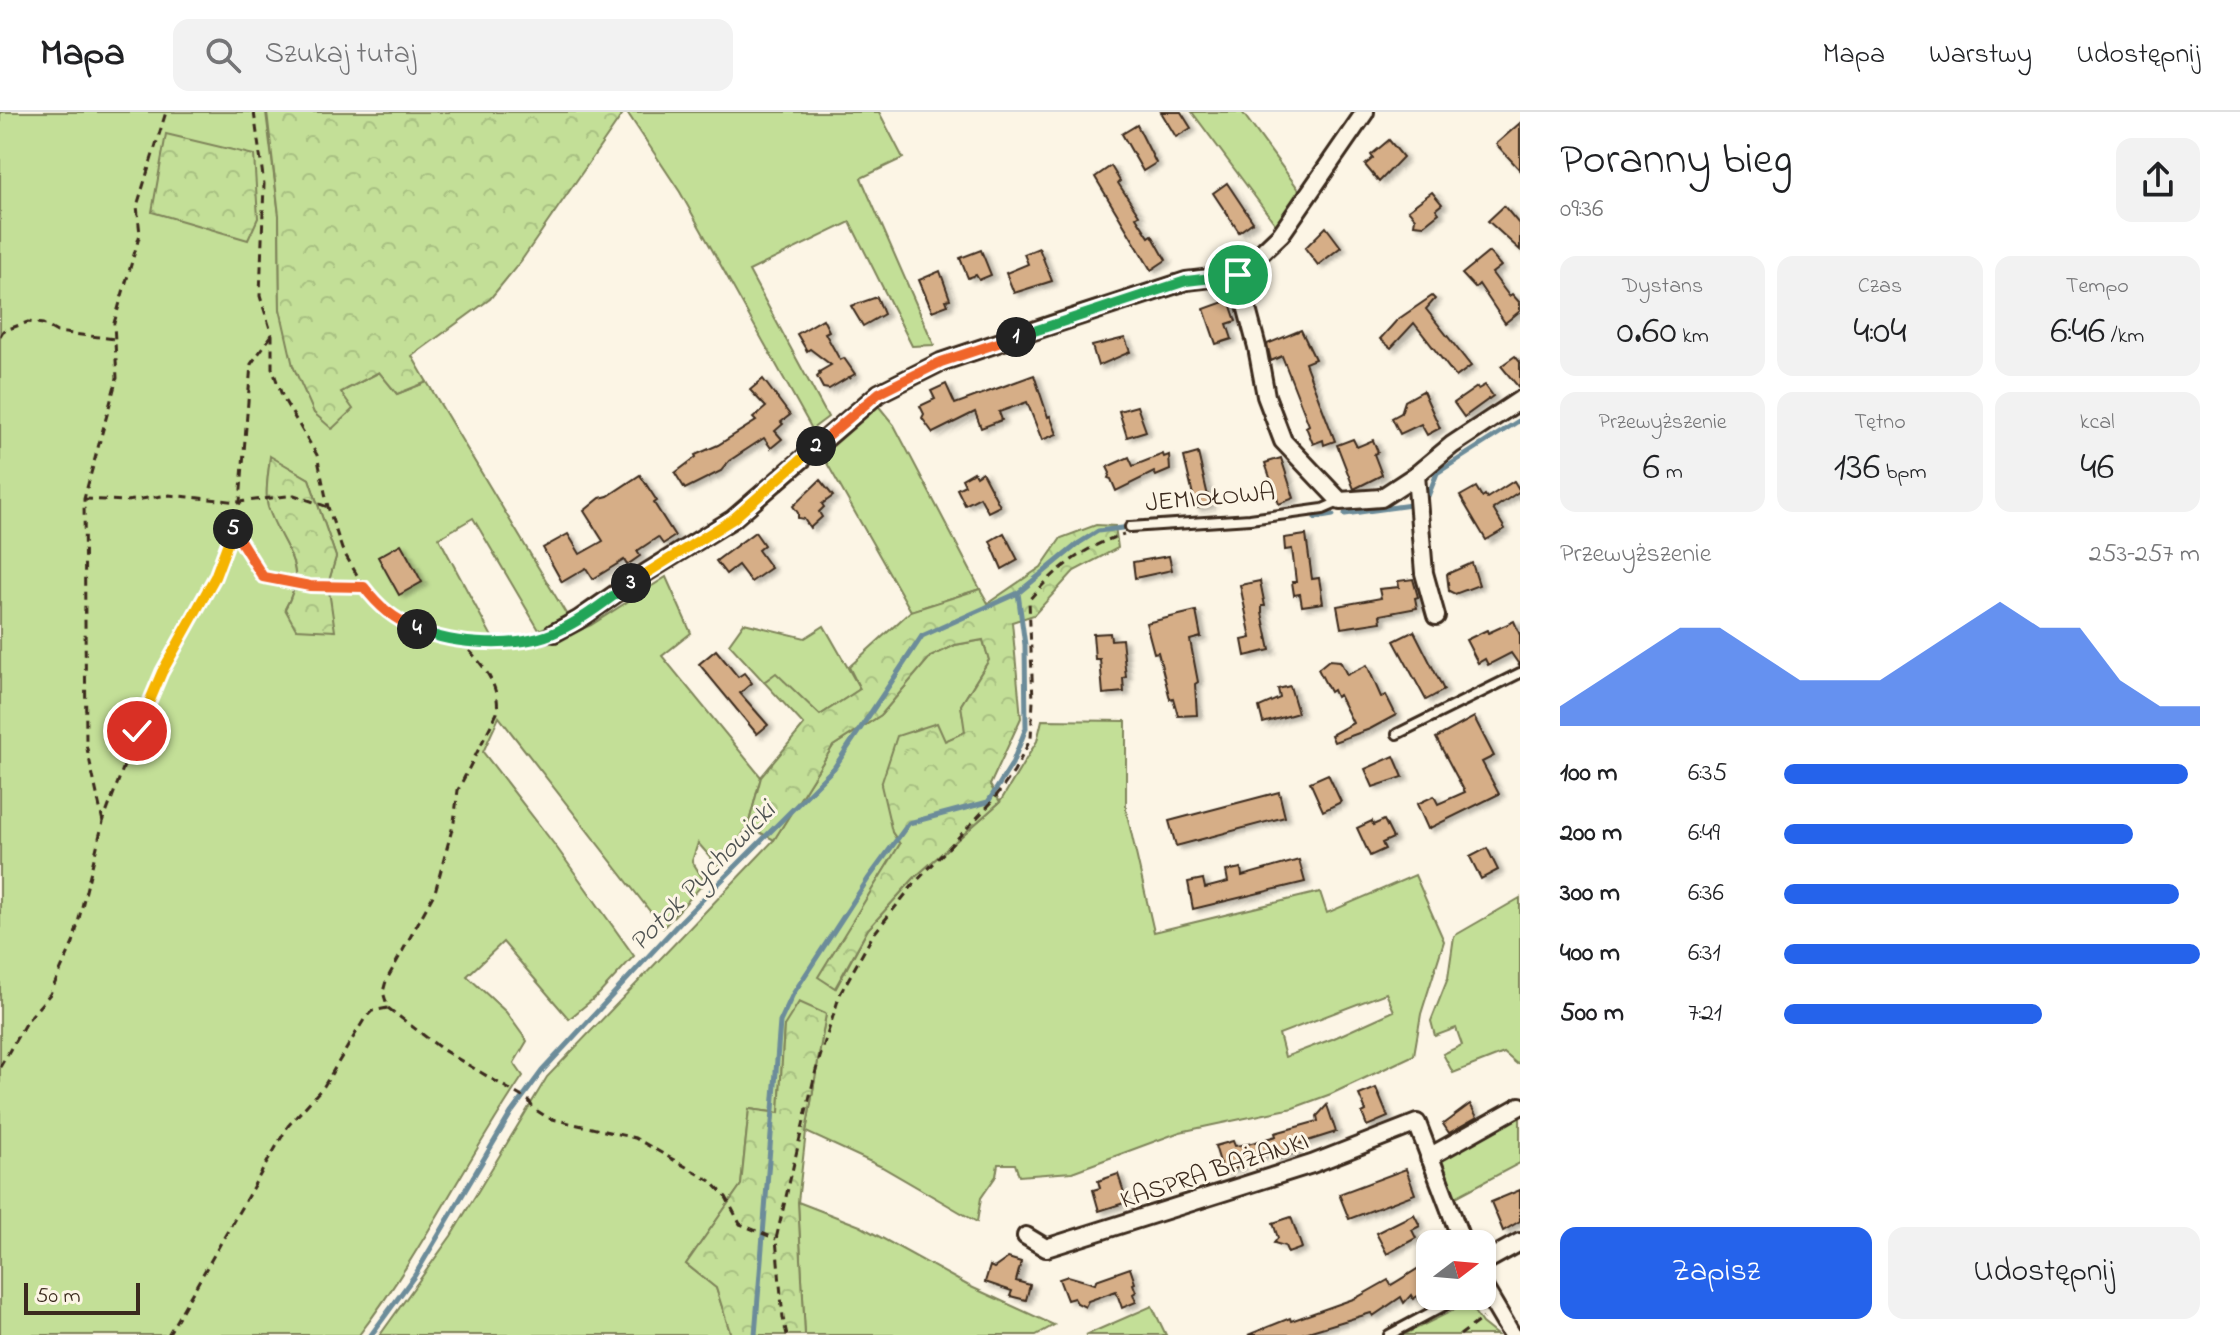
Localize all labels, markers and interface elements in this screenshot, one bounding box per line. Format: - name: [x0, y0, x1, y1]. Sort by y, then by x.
- search box: [173, 19, 733, 91]
- text: Mapa: [40, 27, 125, 83]
- icon: search: [201, 33, 245, 77]
- text: Szukaj tutaj: [265, 33, 416, 77]
- text: Mapa: [1823, 35, 1885, 76]
- text: Warstwy: [1929, 35, 2032, 76]
- text: Udostępnij: [2076, 35, 2200, 76]
- text: Poranny bieg: [1560, 129, 1793, 193]
- button: share: [2116, 138, 2200, 222]
- text: 09:36: [1560, 191, 1603, 229]
- pin: [1204, 241, 1272, 309]
- icon: arrive: [1216, 253, 1260, 297]
- text: Dystans: [1622, 271, 1703, 303]
- text: Czas: [1858, 271, 1902, 303]
- text: Tempo: [2066, 271, 2129, 303]
- text: 0.60: [1616, 303, 1677, 362]
- text: 4:04: [1853, 303, 1907, 362]
- text: 6:46: [2050, 303, 2105, 362]
- pin: 1: [996, 317, 1036, 357]
- text: 1: [1013, 321, 1020, 353]
- text: km: [1677, 321, 1709, 353]
- text: /km: [2105, 321, 2144, 353]
- text: Przewyższenie: [1599, 407, 1727, 439]
- text: Tętno: [1854, 407, 1906, 439]
- text: kcal: [2080, 407, 2115, 439]
- pin: 2: [796, 426, 836, 466]
- text: 2: [811, 430, 821, 462]
- text: 6: [1643, 439, 1660, 498]
- text: 136: [1833, 439, 1880, 498]
- text: 46: [2080, 439, 2114, 498]
- text: m: [1660, 457, 1683, 489]
- text: bpm: [1880, 457, 1926, 489]
- street label: JEMIOŁOWA: [1144, 474, 1277, 524]
- pin: 5: [213, 509, 253, 549]
- text: 5: [227, 513, 239, 545]
- text: Przewyższenie: [1560, 536, 1711, 574]
- text: 253–257 m: [2089, 536, 2200, 574]
- pin: 3: [611, 563, 651, 603]
- text: 3: [626, 567, 636, 599]
- pin: 4: [397, 609, 437, 649]
- text: 4: [412, 613, 422, 645]
- pin: [103, 697, 171, 765]
- icon: check: [115, 709, 159, 753]
- text: 100 m: [1560, 755, 1617, 793]
- text: 6:35: [1688, 755, 1727, 793]
- water label: Potok Pychowicki: [621, 791, 788, 962]
- text: 200 m: [1560, 815, 1622, 853]
- text: 6:49: [1688, 815, 1720, 853]
- text: 300 m: [1560, 875, 1620, 913]
- text: 6:36: [1688, 875, 1724, 913]
- text: 400 m: [1560, 935, 1620, 973]
- text: 6:31: [1688, 935, 1721, 973]
- text: 500 m: [1560, 995, 1624, 1033]
- text: 7:21: [1688, 995, 1722, 1033]
- street label: KASPRA BAŻANKI: [1116, 1123, 1314, 1220]
- button: Zapisz: [1560, 1227, 1872, 1319]
- button: Udostępnij: [1888, 1227, 2200, 1319]
- north arrow: [1416, 1230, 1496, 1310]
- map controls: [1416, 1230, 1496, 1310]
- scale bar: [24, 1279, 140, 1315]
- text: 50 m: [36, 1281, 81, 1313]

